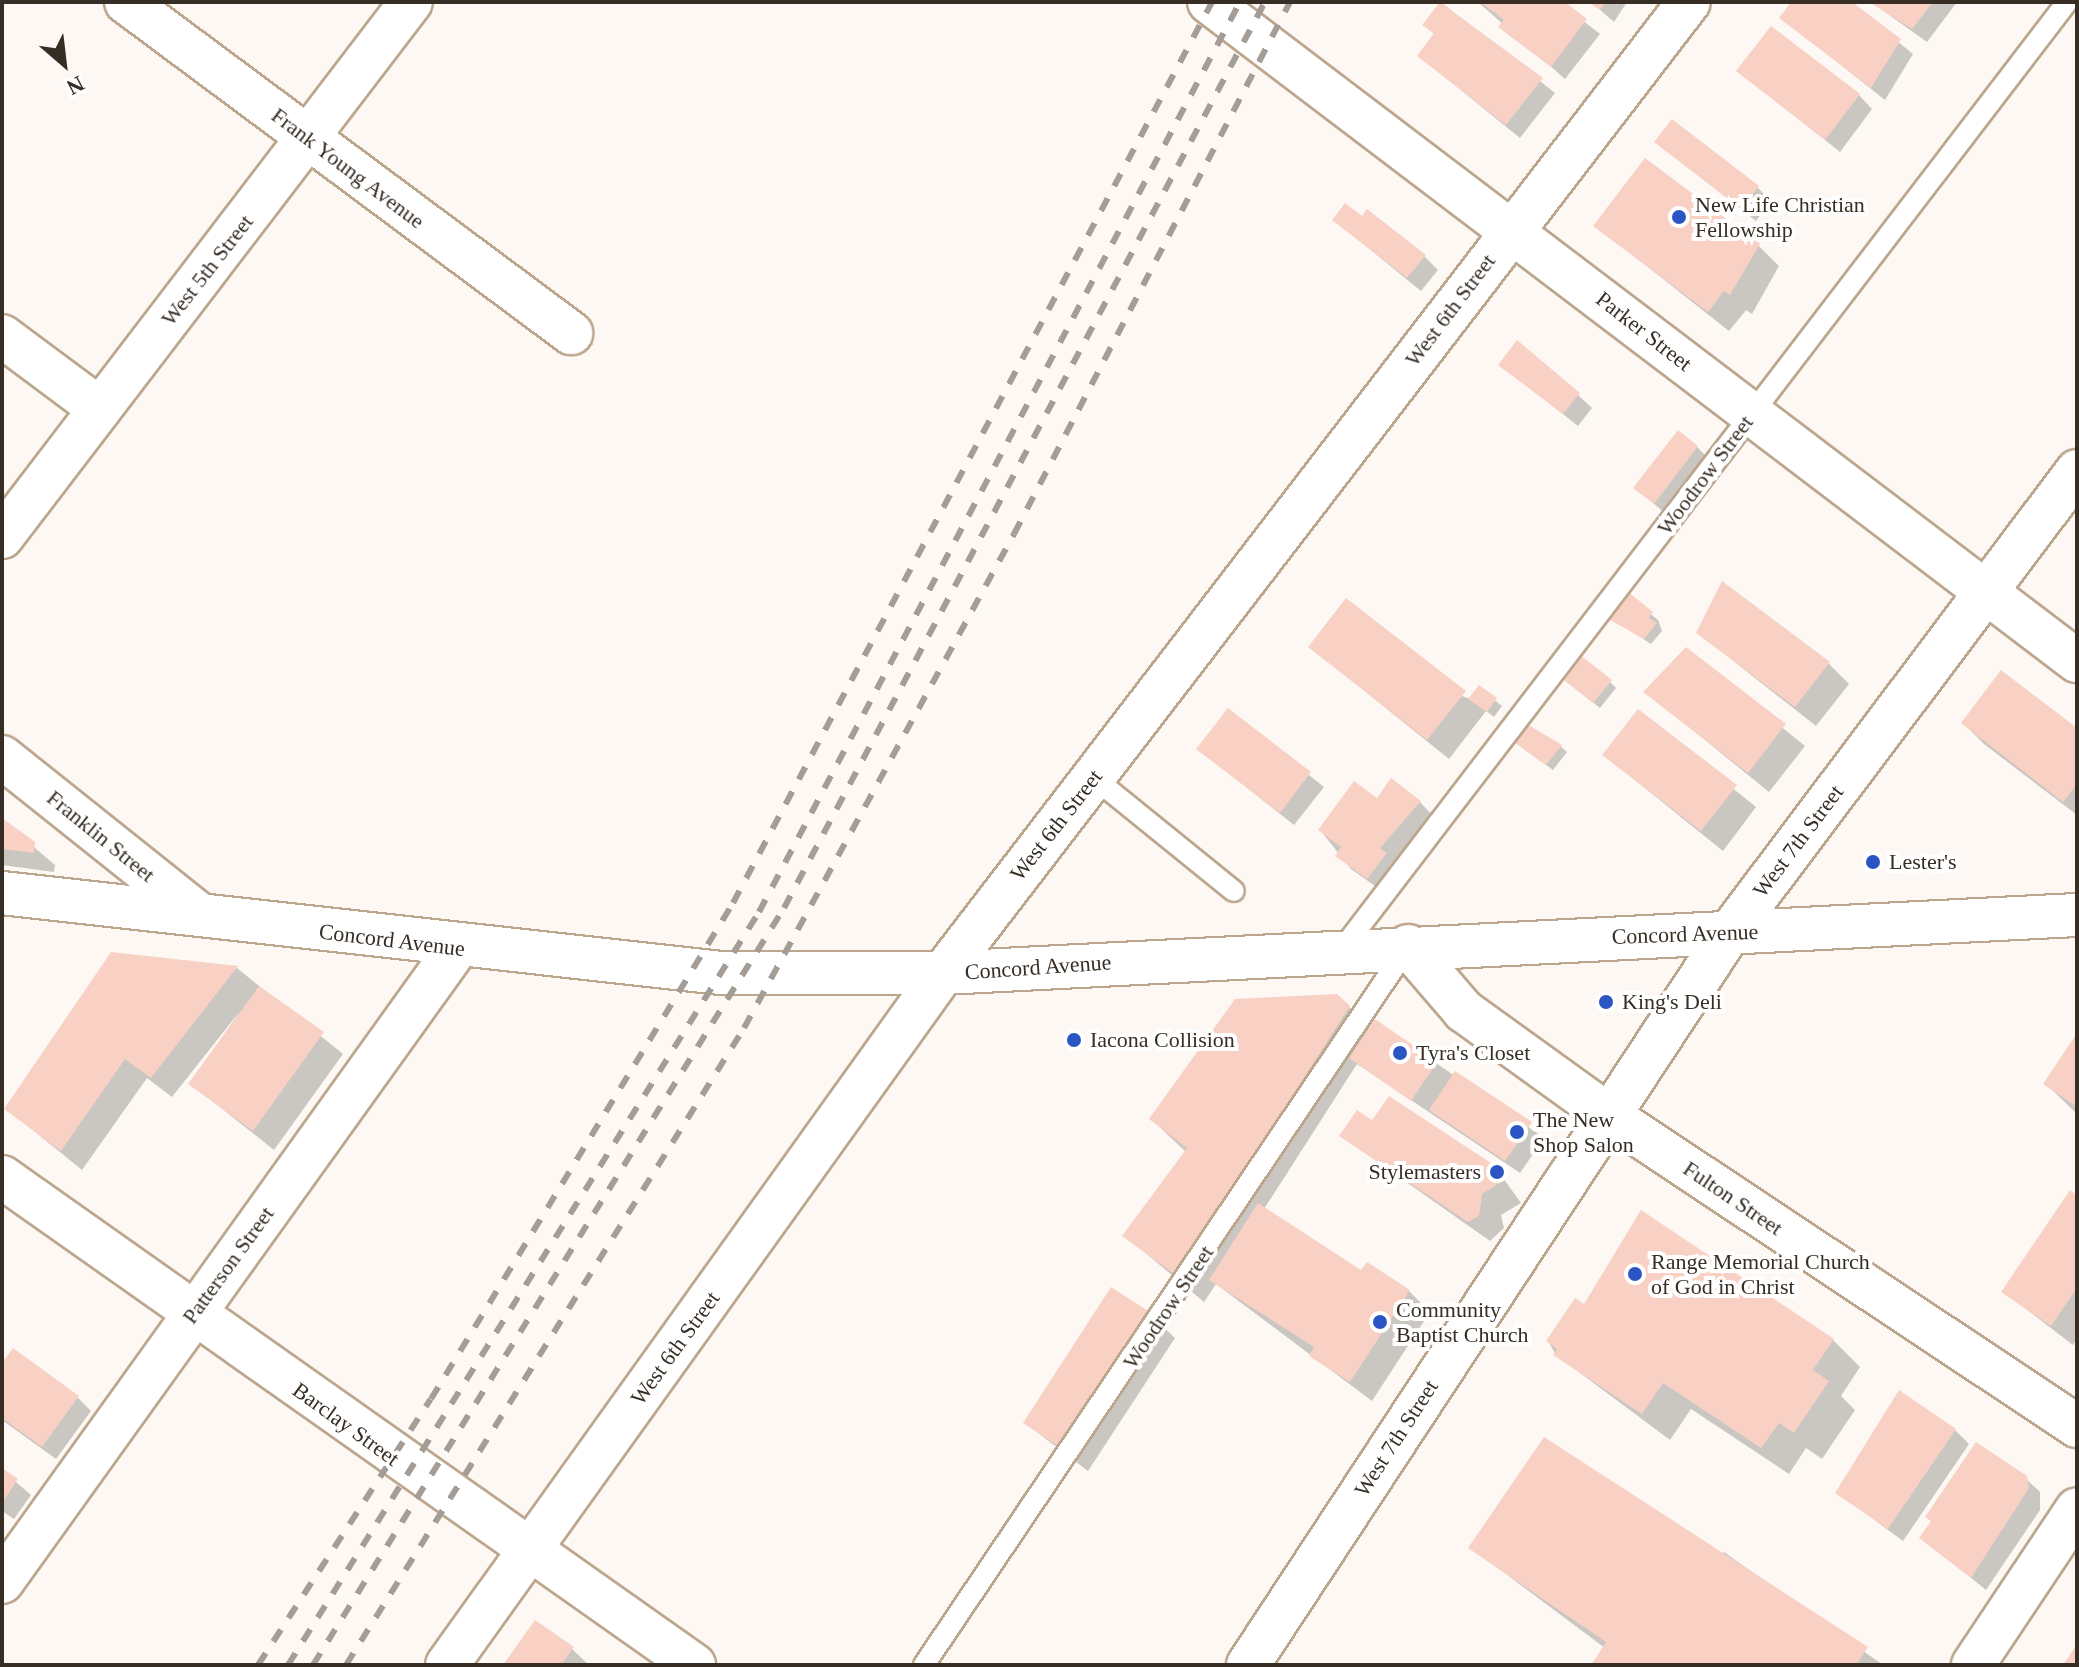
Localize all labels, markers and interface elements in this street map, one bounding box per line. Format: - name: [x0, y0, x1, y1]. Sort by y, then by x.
- north arrow: [24, 24, 104, 104]
- text: N: [63, 71, 88, 100]
- street label: Frank Young Avenue: [265, 101, 431, 235]
- place label: New Life Christian Fellowship: [1695, 191, 1865, 242]
- marker: New Life Christian Fellowship: [1670, 208, 1688, 226]
- street label: West 5th Street: [155, 209, 259, 331]
- street label: West 6th Street: [1399, 249, 1501, 371]
- street label: Parker Street: [1591, 285, 1697, 377]
- street label: Woodrow Street: [1651, 410, 1759, 540]
- street label: West 6th Street: [1004, 764, 1108, 886]
- street label: West 7th Street: [1747, 780, 1849, 902]
- street label: Franklin Street: [42, 784, 160, 888]
- place label: Lester's: [1889, 849, 1956, 875]
- marker: Lester's: [1864, 853, 1882, 871]
- street label: Concord Avenue: [317, 918, 467, 962]
- street label: Concord Avenue: [1611, 918, 1759, 950]
- street label: Concord Avenue: [963, 949, 1113, 985]
- place label: King's Deli: [1622, 989, 1722, 1015]
- marker: King's Deli: [1597, 993, 1615, 1011]
- place label: Iacona Collision: [1090, 1027, 1235, 1053]
- marker: Iacona Collision: [1065, 1031, 1083, 1049]
- place label: Tyra's Closet: [1416, 1040, 1530, 1066]
- marker: Tyra's Closet: [1391, 1044, 1409, 1062]
- place label: The New Shop Salon: [1533, 1106, 1634, 1158]
- marker: The New Shop Salon: [1508, 1123, 1526, 1141]
- street label: Fulton Street: [1678, 1155, 1788, 1241]
- place label: Stylemasters: [1369, 1159, 1481, 1185]
- marker: Stylemasters: [1488, 1163, 1506, 1181]
- street label: Patterson Street: [177, 1201, 279, 1329]
- street label: Woodrow Street: [1117, 1240, 1219, 1374]
- place label: Range Memorial Church of God in Christ: [1651, 1248, 1870, 1300]
- marker: Range Memorial Church of God in Christ: [1626, 1265, 1644, 1283]
- street label: West 6th Street: [625, 1286, 725, 1410]
- place label: Community Baptist Church: [1396, 1296, 1529, 1348]
- marker: Community Baptist Church: [1371, 1313, 1389, 1331]
- street label: West 7th Street: [1348, 1375, 1444, 1501]
- street label: Barclay Street: [288, 1377, 404, 1471]

